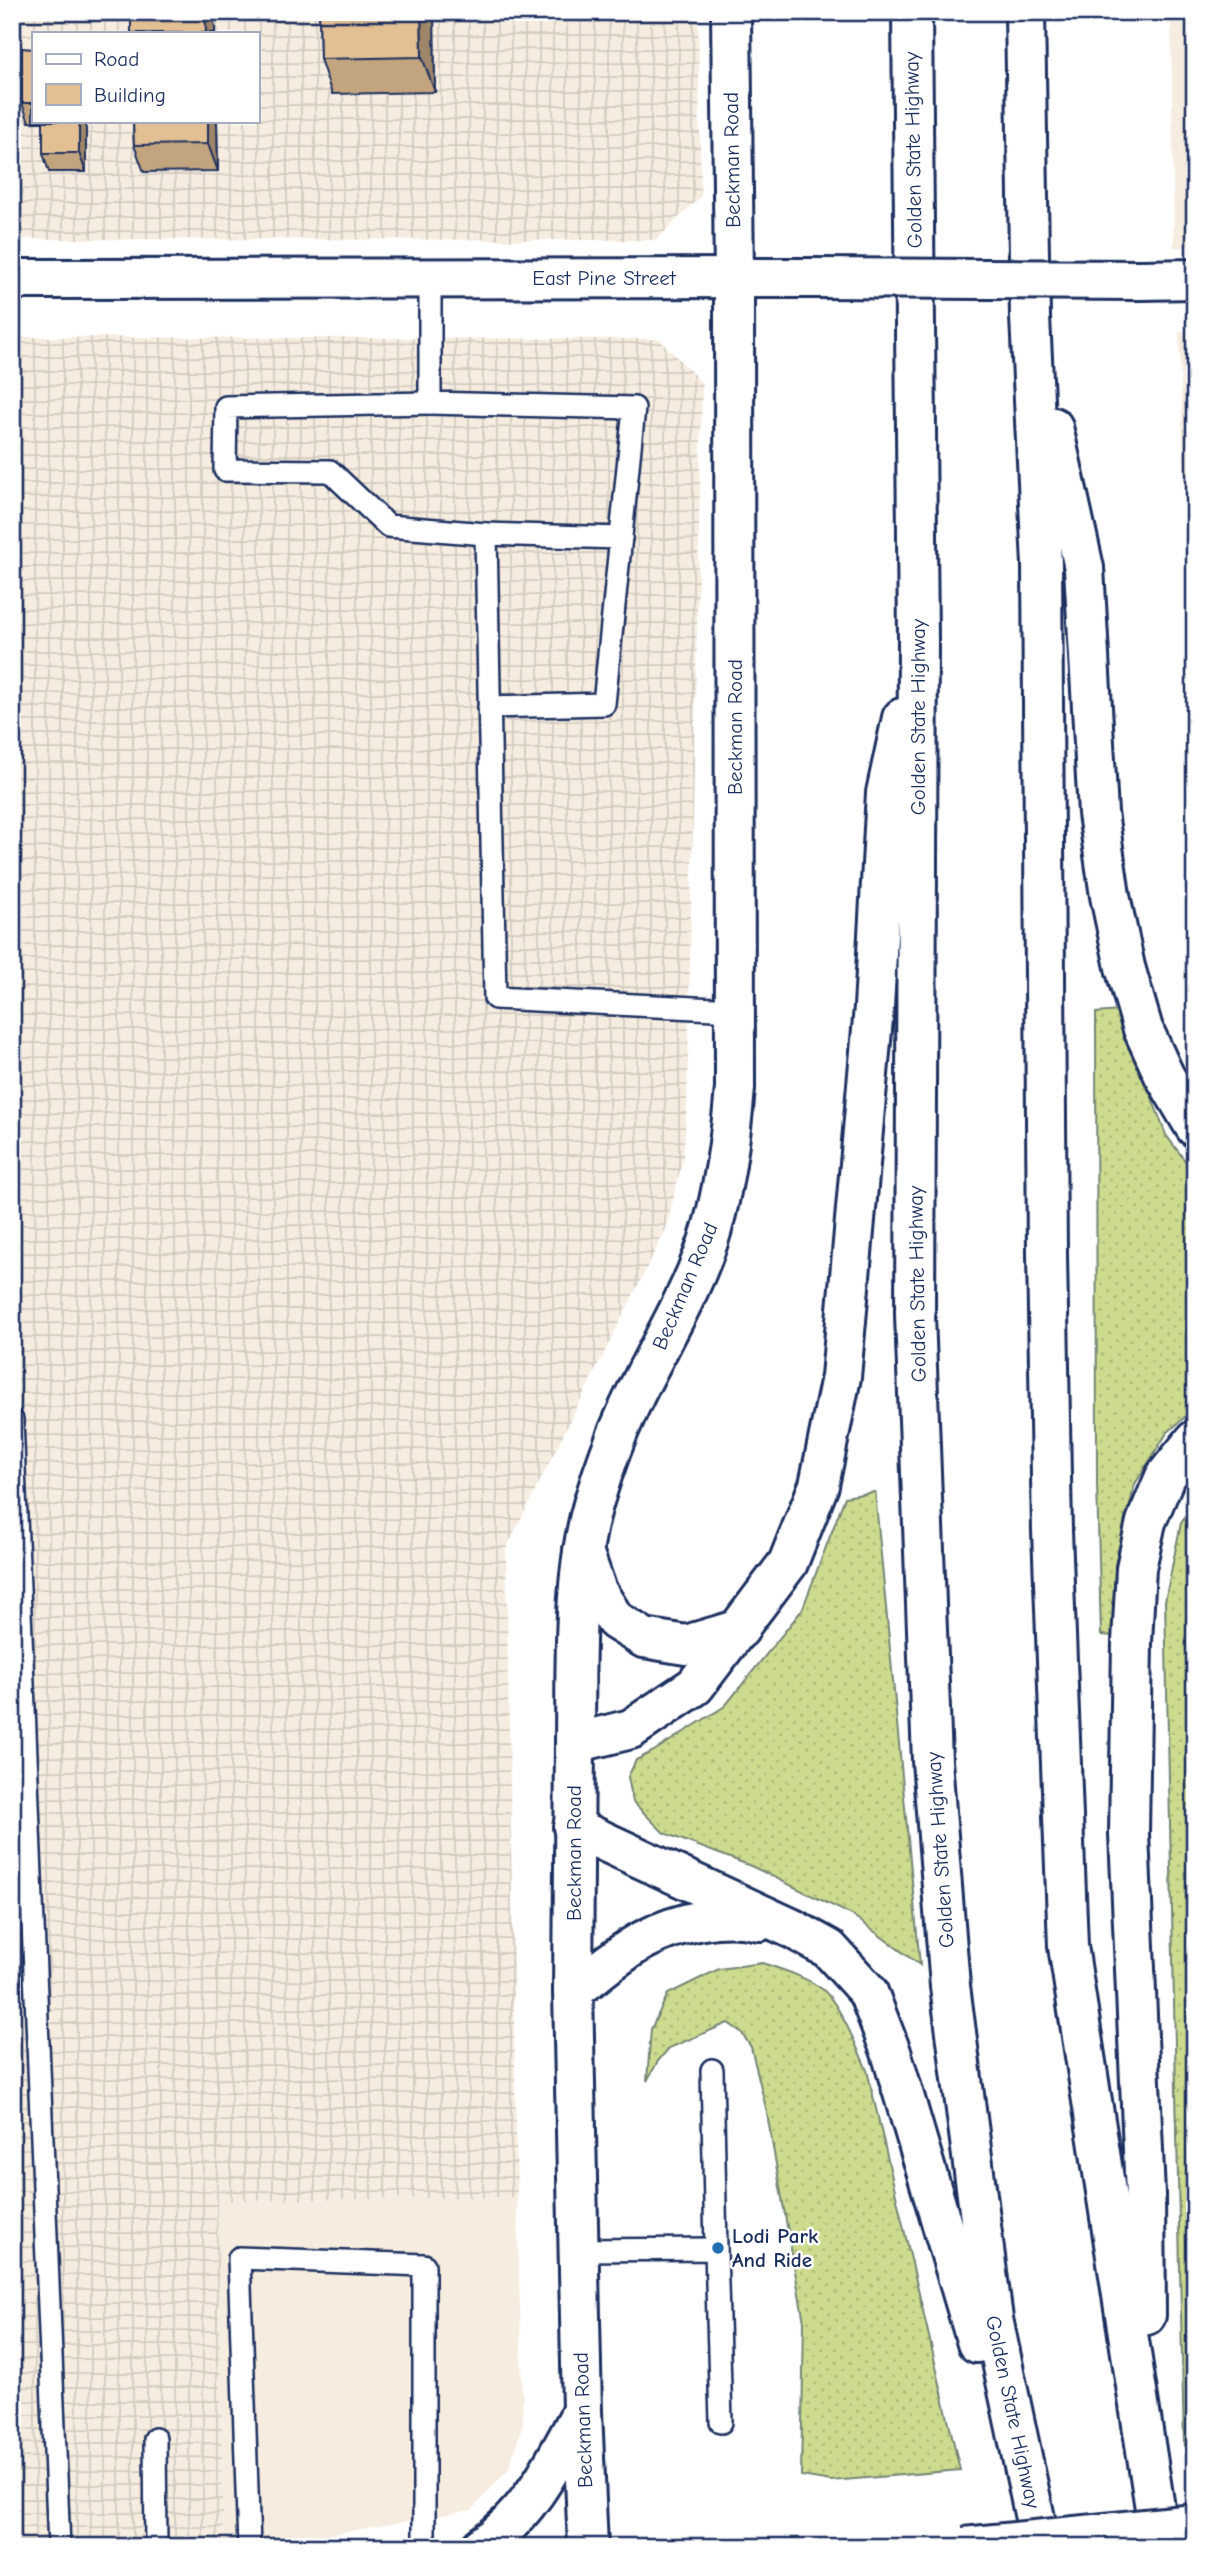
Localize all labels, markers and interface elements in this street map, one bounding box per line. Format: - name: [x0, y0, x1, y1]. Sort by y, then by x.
- legend: [32, 32, 259, 122]
- text: Road: [94, 47, 139, 71]
- street label: Golden State Highway: [899, 51, 927, 248]
- text: Building: [94, 83, 166, 107]
- street label: Beckman Road: [719, 92, 745, 228]
- street label: East Pine Street: [532, 266, 677, 290]
- street label: Golden State Highway: [906, 618, 930, 815]
- street label: Beckman Road: [723, 659, 747, 795]
- street label: Golden State Highway: [903, 1185, 931, 1382]
- street label: Beckman Road: [647, 1219, 723, 1353]
- street label: Golden State Highway: [921, 1751, 959, 1949]
- street label: Beckman Road: [562, 1785, 586, 1921]
- place label: Lodi Park And Ride: [732, 2224, 819, 2272]
- marker: Lodi Park And Ride: [710, 2240, 726, 2256]
- street label: Golden State Highway: [981, 2313, 1045, 2511]
- street label: Beckman Road: [569, 2352, 597, 2488]

